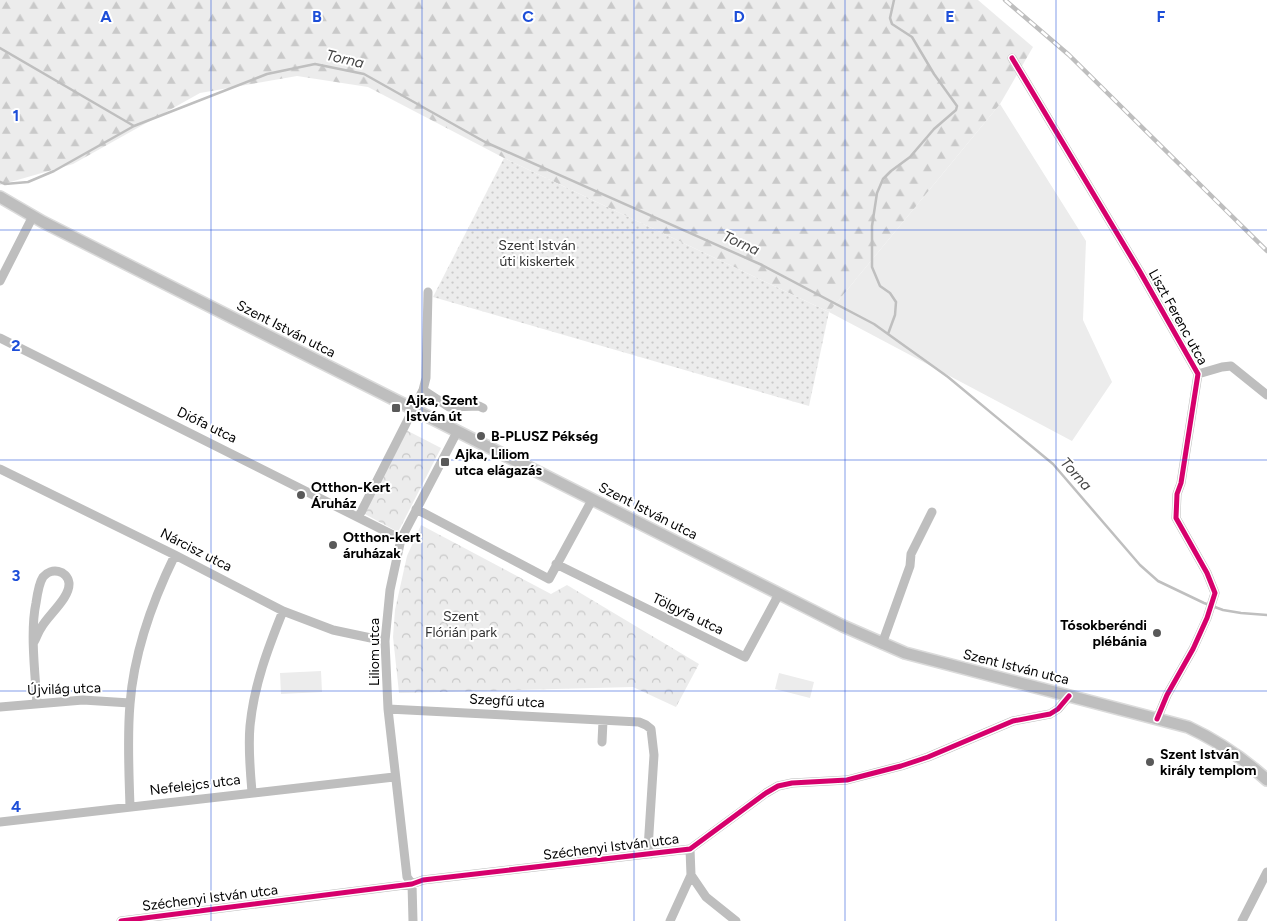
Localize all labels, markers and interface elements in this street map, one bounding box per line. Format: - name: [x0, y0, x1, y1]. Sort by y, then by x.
- text: A: [100, 7, 112, 26]
- text: B: [312, 7, 322, 26]
- text: C: [522, 7, 534, 26]
- text: D: [733, 7, 745, 26]
- text: E: [945, 7, 955, 26]
- text: F: [1157, 7, 1166, 26]
- water label: Torna: [324, 46, 366, 72]
- text: 1: [13, 106, 19, 125]
- water label: Torna: [720, 227, 762, 259]
- park label: Szent István úti kiskertek: [498, 237, 576, 270]
- street label: Liszt Ferenc utca: [1145, 266, 1211, 368]
- street label: Szent István utca: [234, 297, 338, 361]
- text: 2: [11, 336, 21, 355]
- place label: Ajka, Szent István út: [406, 392, 479, 425]
- marker: Ajka, Szent István út: [390, 402, 402, 414]
- street label: Diófa utca: [174, 403, 240, 447]
- place label: B-PLUSZ Pékség: [491, 428, 598, 445]
- marker: B-PLUSZ Pékség: [475, 430, 487, 442]
- place label: Ajka, Liliom utca elágazás: [455, 446, 542, 479]
- water label: Torna: [1056, 454, 1096, 494]
- marker: Ajka, Liliom utca elágazás: [439, 456, 451, 468]
- place label: Otthon-Kert Áruház: [311, 479, 391, 512]
- street label: Szent István utca: [596, 479, 700, 543]
- marker: Otthon-Kert Áruház: [295, 489, 307, 501]
- street label: Nárcisz utca: [157, 525, 235, 575]
- place label: Otthon-kert áruházak: [343, 529, 421, 562]
- marker: Otthon-kert áruházak: [327, 539, 339, 551]
- text: 3: [12, 566, 21, 585]
- street label: Tölgyfa utca: [650, 589, 726, 639]
- park label: Szent Flórián park: [425, 608, 497, 641]
- place label: Tósokberéndi plébánia: [1060, 617, 1147, 650]
- street label: Liliom utca: [366, 618, 383, 686]
- marker: Tósokberéndi plébánia: [1151, 627, 1163, 639]
- street label: Szent István utca: [961, 646, 1071, 688]
- street label: Újvilág utca: [27, 679, 101, 699]
- street label: Szegfű utca: [469, 691, 545, 711]
- place label: Szent István király templom: [1160, 746, 1256, 779]
- marker: Szent István király templom: [1144, 756, 1156, 768]
- street label: Nefelejcs utca: [149, 771, 241, 799]
- text: 4: [11, 797, 21, 816]
- street label: Széchenyi István utca: [542, 830, 680, 864]
- street label: Széchenyi István utca: [141, 881, 279, 915]

